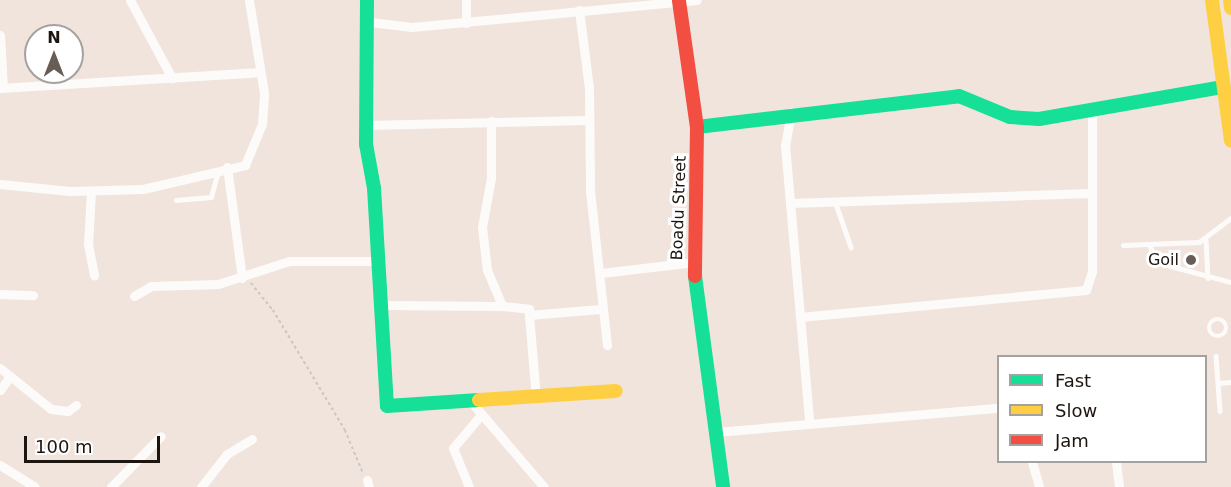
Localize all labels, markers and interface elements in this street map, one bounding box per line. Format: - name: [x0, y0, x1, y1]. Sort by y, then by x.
- north arrow: [24, 24, 84, 84]
- text: N: [47, 28, 61, 47]
- street label: Boadu Street: [668, 155, 690, 261]
- place label: Goil: [1148, 250, 1179, 270]
- marker: Goil: [1184, 253, 1198, 267]
- legend: [997, 355, 1207, 463]
- text: Fast: [1055, 370, 1091, 391]
- text: Slow: [1055, 400, 1097, 421]
- scale bar: [27, 424, 164, 462]
- text: Jam: [1055, 430, 1089, 451]
- text: 100 m: [35, 436, 93, 457]

